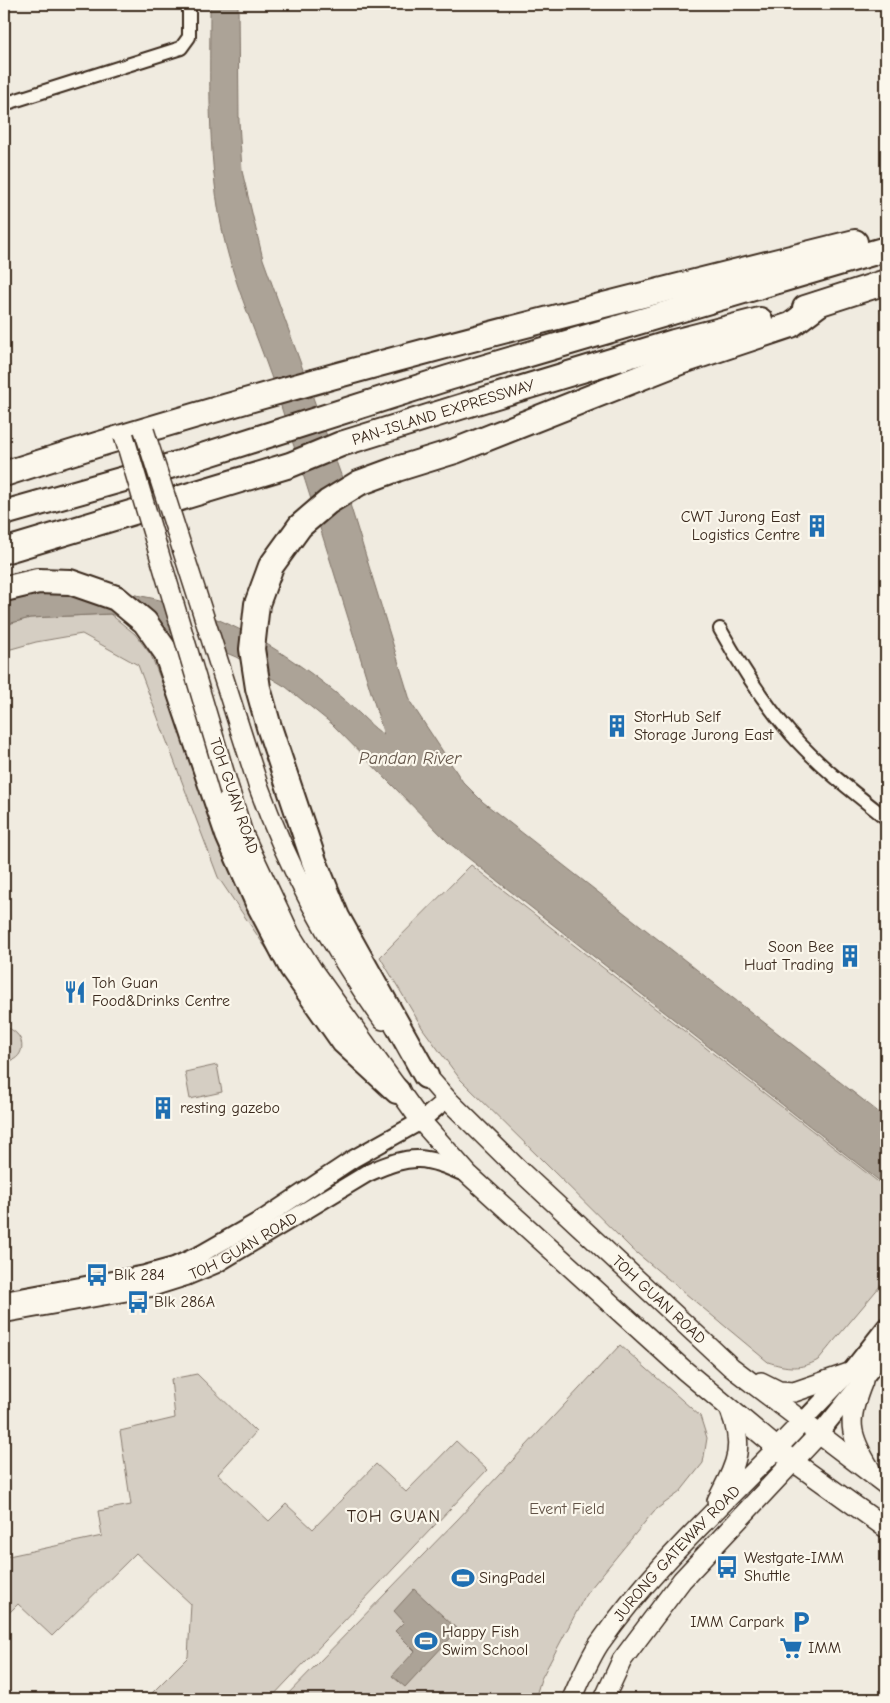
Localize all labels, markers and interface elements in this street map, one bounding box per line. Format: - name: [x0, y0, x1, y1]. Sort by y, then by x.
- street label: PAN-ISLAND EXPRESSWAY: [350, 376, 537, 449]
- place label: CWT Jurong East Logistics Centre: [681, 508, 800, 544]
- building icon: CWT Jurong East Logistics Centre: [804, 513, 830, 539]
- place label: StorHub Self Storage Jurong East: [634, 708, 774, 744]
- building icon: StorHub Self Storage Jurong East: [604, 713, 630, 739]
- street label: TOH GUAN ROAD: [206, 736, 262, 856]
- water label: Pandan River: [359, 748, 462, 769]
- place label: Soon Bee Huat Trading: [744, 938, 834, 974]
- building icon: Soon Bee Huat Trading: [837, 943, 863, 969]
- place label: Toh Guan Food&Drinks Centre: [92, 974, 230, 1010]
- restaurant icon: Toh Guan Food&Drinks Centre: [62, 979, 88, 1005]
- building icon: resting gazebo: [150, 1095, 176, 1121]
- place label: resting gazebo: [180, 1099, 280, 1117]
- street label: TOH GUAN ROAD: [187, 1209, 301, 1284]
- street label: TOH GUAN ROAD: [608, 1252, 709, 1348]
- bus stop icon: Blk 284: [84, 1262, 110, 1288]
- place label: Blk 284: [114, 1266, 165, 1284]
- bus stop icon: Blk 286A: [125, 1289, 151, 1315]
- place label: Blk 286A: [154, 1293, 215, 1311]
- street label: JURONG GATEWAY ROAD: [610, 1482, 744, 1625]
- park label: Event Field: [529, 1500, 605, 1518]
- district label: TOH GUAN: [347, 1506, 441, 1527]
- place label: Westgate-IMM Shuttle: [744, 1549, 844, 1585]
- bus stop icon: Westgate-IMM Shuttle: [714, 1554, 740, 1580]
- sports icon: SingPadel: [450, 1565, 476, 1591]
- place label: SingPadel: [479, 1569, 545, 1587]
- parking icon: IMM Carpark: [788, 1609, 814, 1635]
- place label: IMM Carpark: [690, 1613, 784, 1631]
- place label: Happy Fish Swim School: [442, 1623, 528, 1659]
- sports icon: Happy Fish Swim School: [413, 1628, 439, 1654]
- supermarket icon: IMM: [778, 1635, 804, 1661]
- place label: IMM: [808, 1639, 841, 1657]

